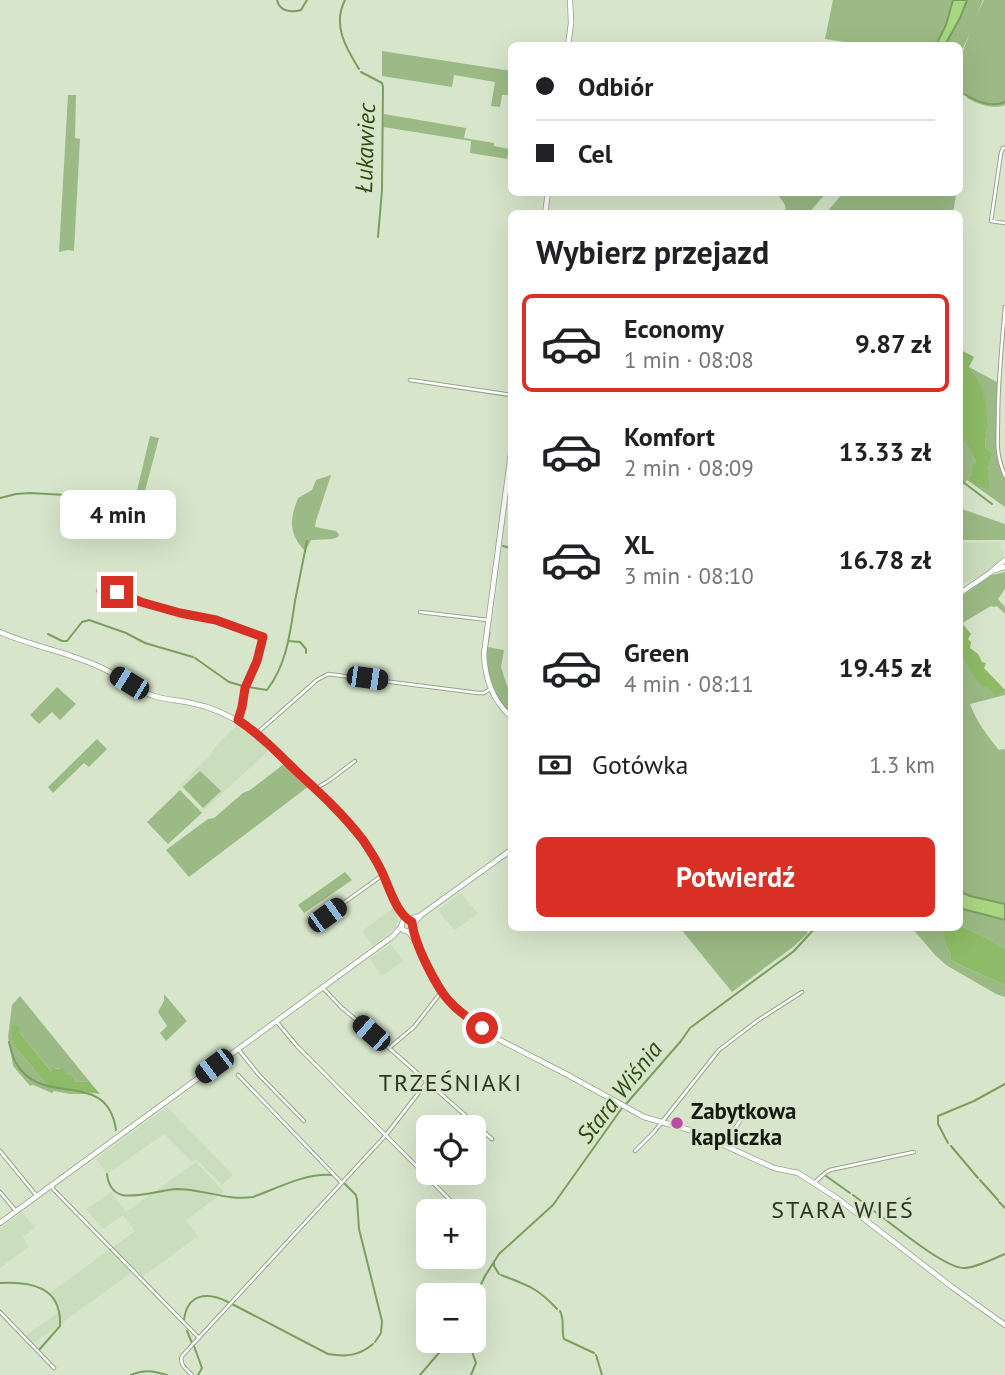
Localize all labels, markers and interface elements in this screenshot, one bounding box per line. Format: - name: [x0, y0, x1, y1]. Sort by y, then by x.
- text: Odbiór: [578, 70, 653, 103]
- water label: Łukawiec: [348, 102, 382, 193]
- text: Cel: [578, 137, 612, 170]
- text: Wybierz przejazd: [536, 231, 769, 273]
- icon: car: [540, 312, 603, 375]
- text: Economy: [624, 312, 724, 345]
- text: 9.87 zł: [855, 327, 931, 360]
- text: 1 min · 08:08: [624, 345, 754, 374]
- icon: car: [540, 420, 603, 483]
- text: Komfort: [624, 420, 715, 453]
- text: 13.33 zł: [839, 435, 931, 468]
- text: 2 min · 08:09: [624, 453, 754, 482]
- callout: 4 min: [59, 490, 175, 540]
- text: 4 min: [90, 500, 146, 529]
- icon: car: [540, 528, 603, 591]
- text: XL: [624, 528, 654, 561]
- text: 16.78 zł: [839, 543, 931, 576]
- text: 3 min · 08:10: [624, 561, 754, 590]
- route end: [101, 576, 133, 608]
- icon: car: [540, 636, 603, 699]
- text: Green: [624, 636, 689, 669]
- text: 19.45 zł: [839, 651, 931, 684]
- car: [106, 663, 153, 703]
- car: [345, 665, 390, 691]
- text: 4 min · 08:11: [624, 669, 754, 698]
- icon: cash: [536, 746, 574, 784]
- text: Gotówka: [592, 748, 689, 781]
- text: 1.3 km: [869, 750, 935, 779]
- button: Potwierdź: [536, 837, 935, 917]
- car: [304, 894, 351, 936]
- car: [349, 1011, 394, 1055]
- route start: [466, 1012, 498, 1044]
- water label: Stara Wiśnia: [569, 1034, 669, 1150]
- car: [191, 1045, 238, 1087]
- district label: TRZEŚNIAKI: [379, 1067, 523, 1098]
- place label: Zabytkowa kapliczka: [691, 1096, 796, 1151]
- map controls: [416, 1115, 486, 1353]
- button: locate: [416, 1115, 486, 1185]
- marker: Zabytkowa kapliczka: [669, 1115, 685, 1131]
- district label: STARA WIEŚ: [771, 1194, 915, 1225]
- button: +: [416, 1199, 486, 1269]
- button: −: [416, 1283, 486, 1353]

